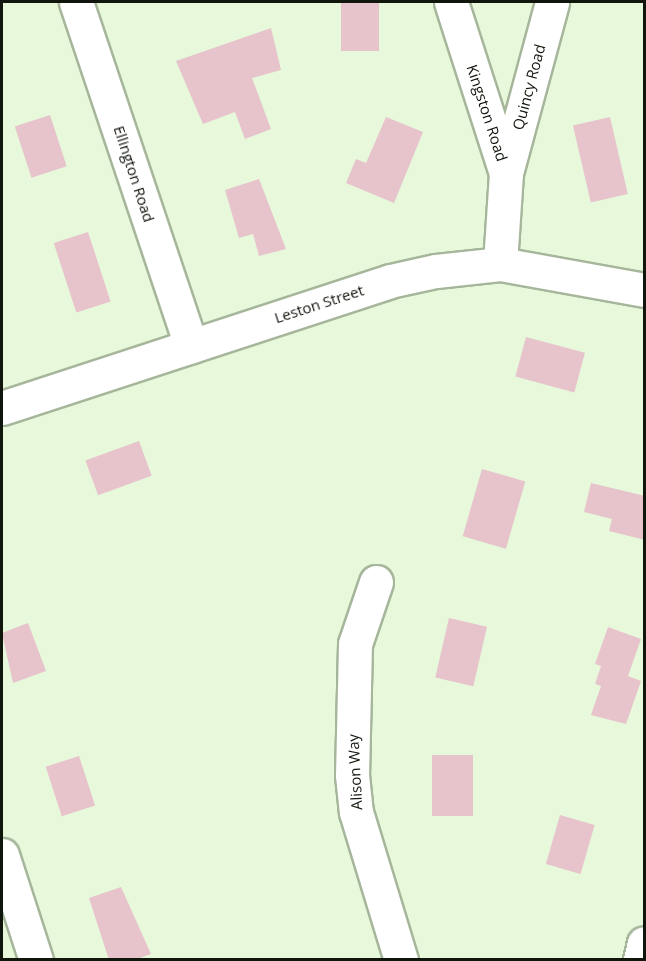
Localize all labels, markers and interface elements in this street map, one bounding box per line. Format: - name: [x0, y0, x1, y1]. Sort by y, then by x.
- street label: Quincy Road: [509, 42, 549, 132]
- street label: Kingston Road: [463, 62, 511, 164]
- street label: Ellington Road: [110, 124, 158, 224]
- street label: Leston Street: [272, 281, 366, 327]
- street label: Alison Way: [344, 734, 366, 810]

